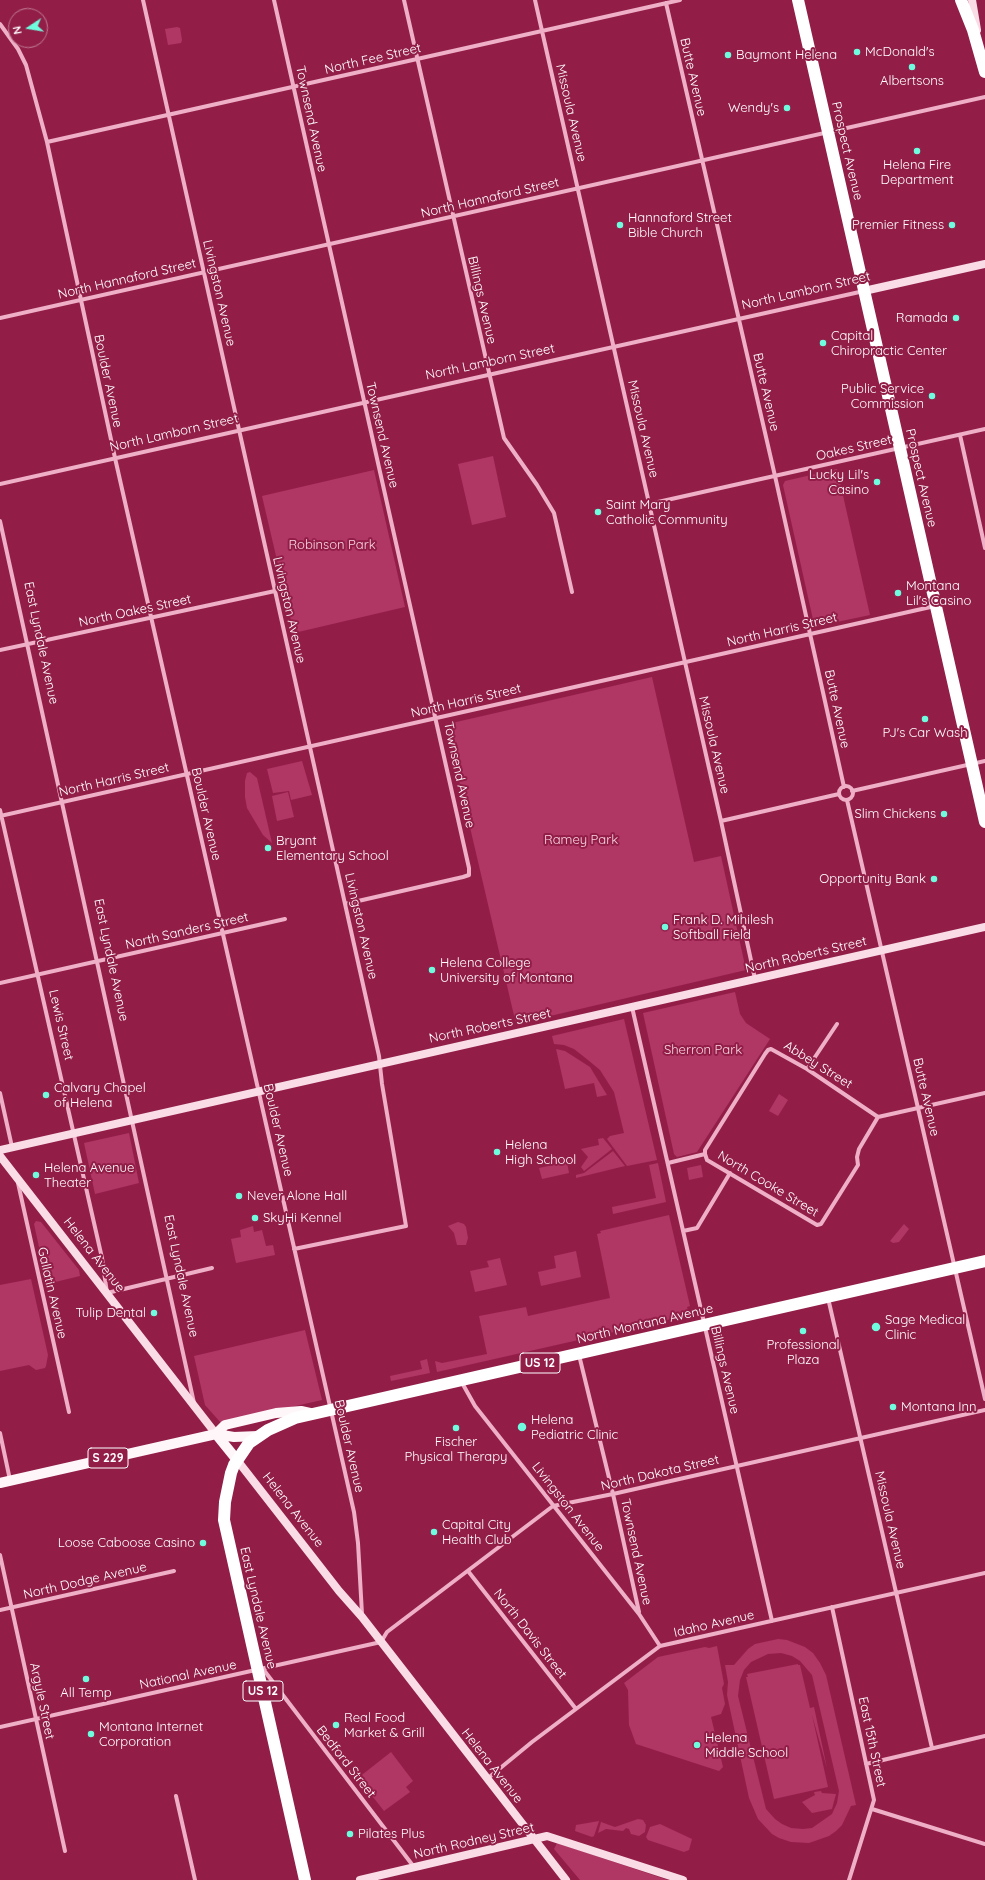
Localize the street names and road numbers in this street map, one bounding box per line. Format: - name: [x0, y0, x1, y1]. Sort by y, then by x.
- street label: Butte Avenue: [676, 36, 710, 118]
- street label: North Fee Street: [323, 40, 423, 78]
- street label: Missoula Avenue: [552, 63, 590, 163]
- street label: Townsend Avenue: [292, 64, 330, 174]
- street label: Prospect Avenue: [828, 100, 866, 202]
- street label: North Hannaford Street: [419, 174, 561, 222]
- street label: Livingston Avenue: [199, 238, 239, 348]
- street label: North Hannaford Street: [56, 255, 198, 303]
- street label: Billings Avenue: [464, 255, 500, 345]
- street label: North Lamborn Street: [740, 269, 872, 313]
- street label: Boulder Avenue: [91, 333, 125, 429]
- street label: North Lamborn Street: [424, 341, 556, 383]
- street label: Butte Avenue: [749, 351, 783, 433]
- street label: Missoula Avenue: [624, 379, 662, 479]
- street label: Townsend Avenue: [362, 380, 402, 490]
- street label: North Lamborn Street: [108, 411, 240, 455]
- street label: Prospect Avenue: [902, 427, 940, 529]
- street label: Oakes Street: [815, 432, 893, 464]
- street label: Livingston Avenue: [269, 555, 309, 665]
- street label: East Lyndale Avenue: [20, 580, 62, 706]
- street label: North Oakes Street: [77, 591, 193, 631]
- street label: North Harris Street: [725, 610, 839, 650]
- street label: Butte Avenue: [821, 668, 853, 750]
- street label: North Harris Street: [409, 681, 523, 721]
- street label: Missoula Avenue: [695, 695, 733, 795]
- street label: Townsend Avenue: [440, 720, 478, 830]
- street label: North Harris Street: [57, 760, 171, 800]
- street label: Boulder Avenue: [188, 766, 224, 862]
- street label: Livingston Avenue: [341, 871, 381, 981]
- street label: East Lyndale Avenue: [90, 897, 132, 1023]
- street label: North Sanders Street: [124, 909, 250, 953]
- street label: North Roberts Street: [744, 933, 868, 977]
- street label: Lewis Street: [45, 988, 77, 1062]
- street label: North Roberts Street: [428, 1005, 552, 1047]
- street label: Abbey Street: [781, 1038, 855, 1092]
- street label: Butte Avenue: [909, 1056, 943, 1138]
- street label: Boulder Avenue: [260, 1082, 296, 1178]
- street label: North Cooke Street: [715, 1148, 821, 1220]
- street label: East Lyndale Avenue: [160, 1213, 202, 1339]
- street label: Helena Avenue: [60, 1215, 128, 1295]
- street label: Gallatin Avenue: [34, 1246, 70, 1340]
- street label: North Montana Avenue: [575, 1301, 715, 1347]
- street label: Billings Avenue: [707, 1325, 743, 1415]
- road number: US 12: [520, 1353, 560, 1373]
- street label: Boulder Avenue: [331, 1398, 367, 1494]
- road number: S 229: [88, 1448, 128, 1468]
- street label: North Dakota Street: [599, 1452, 721, 1494]
- street label: Livingston Avenue: [528, 1459, 608, 1555]
- street label: Helena Avenue: [259, 1470, 327, 1550]
- street label: Missoula Avenue: [871, 1470, 909, 1570]
- street label: Townsend Avenue: [617, 1497, 655, 1607]
- street label: East Lyndale Avenue: [236, 1545, 280, 1671]
- street label: North Dodge Avenue: [22, 1559, 148, 1603]
- street label: North Davis Street: [490, 1586, 570, 1682]
- street label: Idaho Avenue: [672, 1607, 756, 1641]
- street label: National Avenue: [138, 1657, 238, 1693]
- street label: Argyle Street: [26, 1661, 58, 1741]
- road number: US 12: [243, 1681, 283, 1701]
- street label: East 15th Street: [855, 1695, 889, 1789]
- street label: Bedford Street: [313, 1723, 379, 1801]
- street label: Helena Avenue: [458, 1726, 526, 1806]
- street label: North Rodney Street: [412, 1820, 536, 1862]

